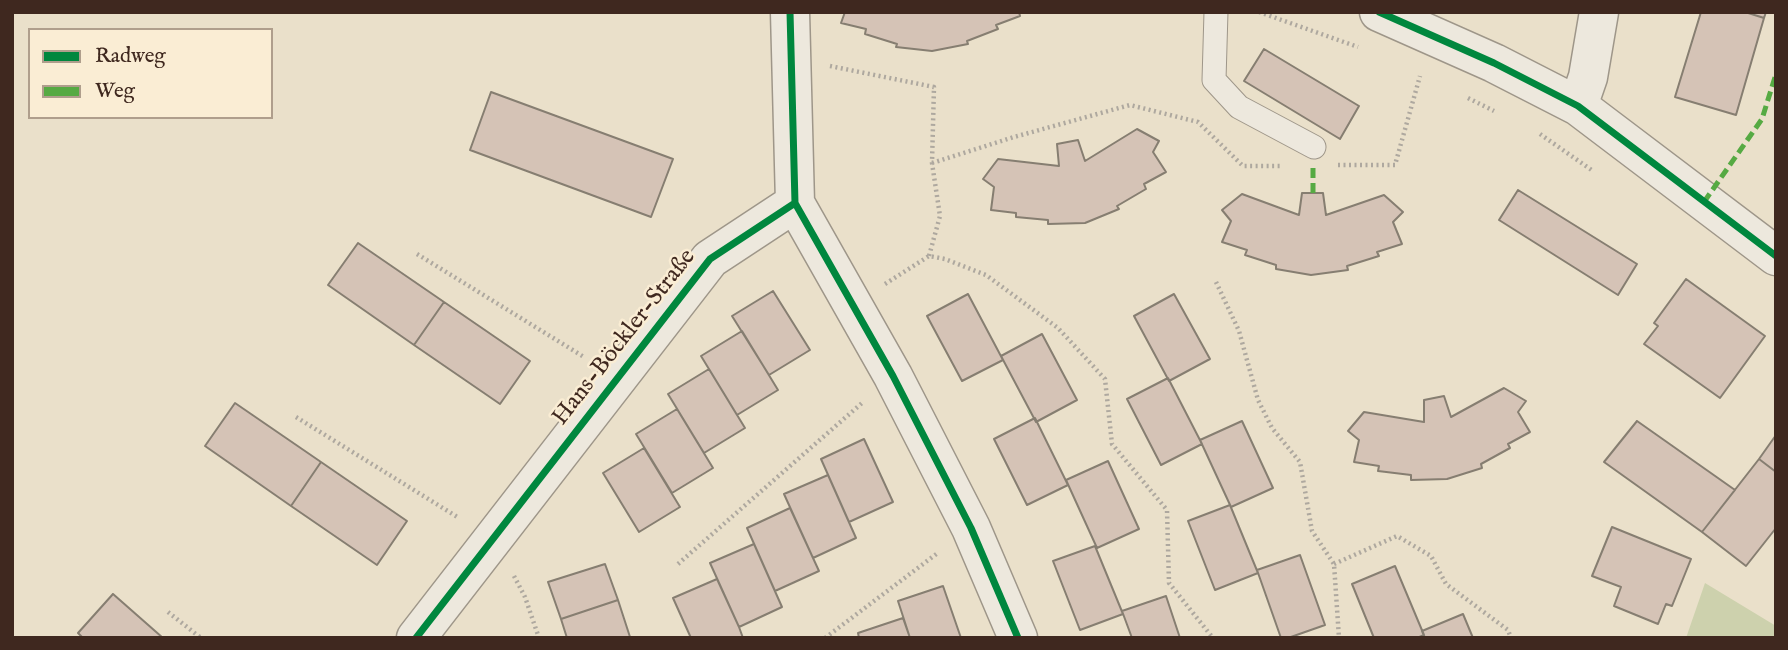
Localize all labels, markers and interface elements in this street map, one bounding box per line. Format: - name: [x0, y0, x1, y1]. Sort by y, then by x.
- legend: [28, 28, 273, 119]
- text: Radweg: [95, 43, 166, 70]
- text: Weg: [95, 78, 135, 105]
- street label: Hans-Böckler-Straße: [547, 244, 703, 432]

